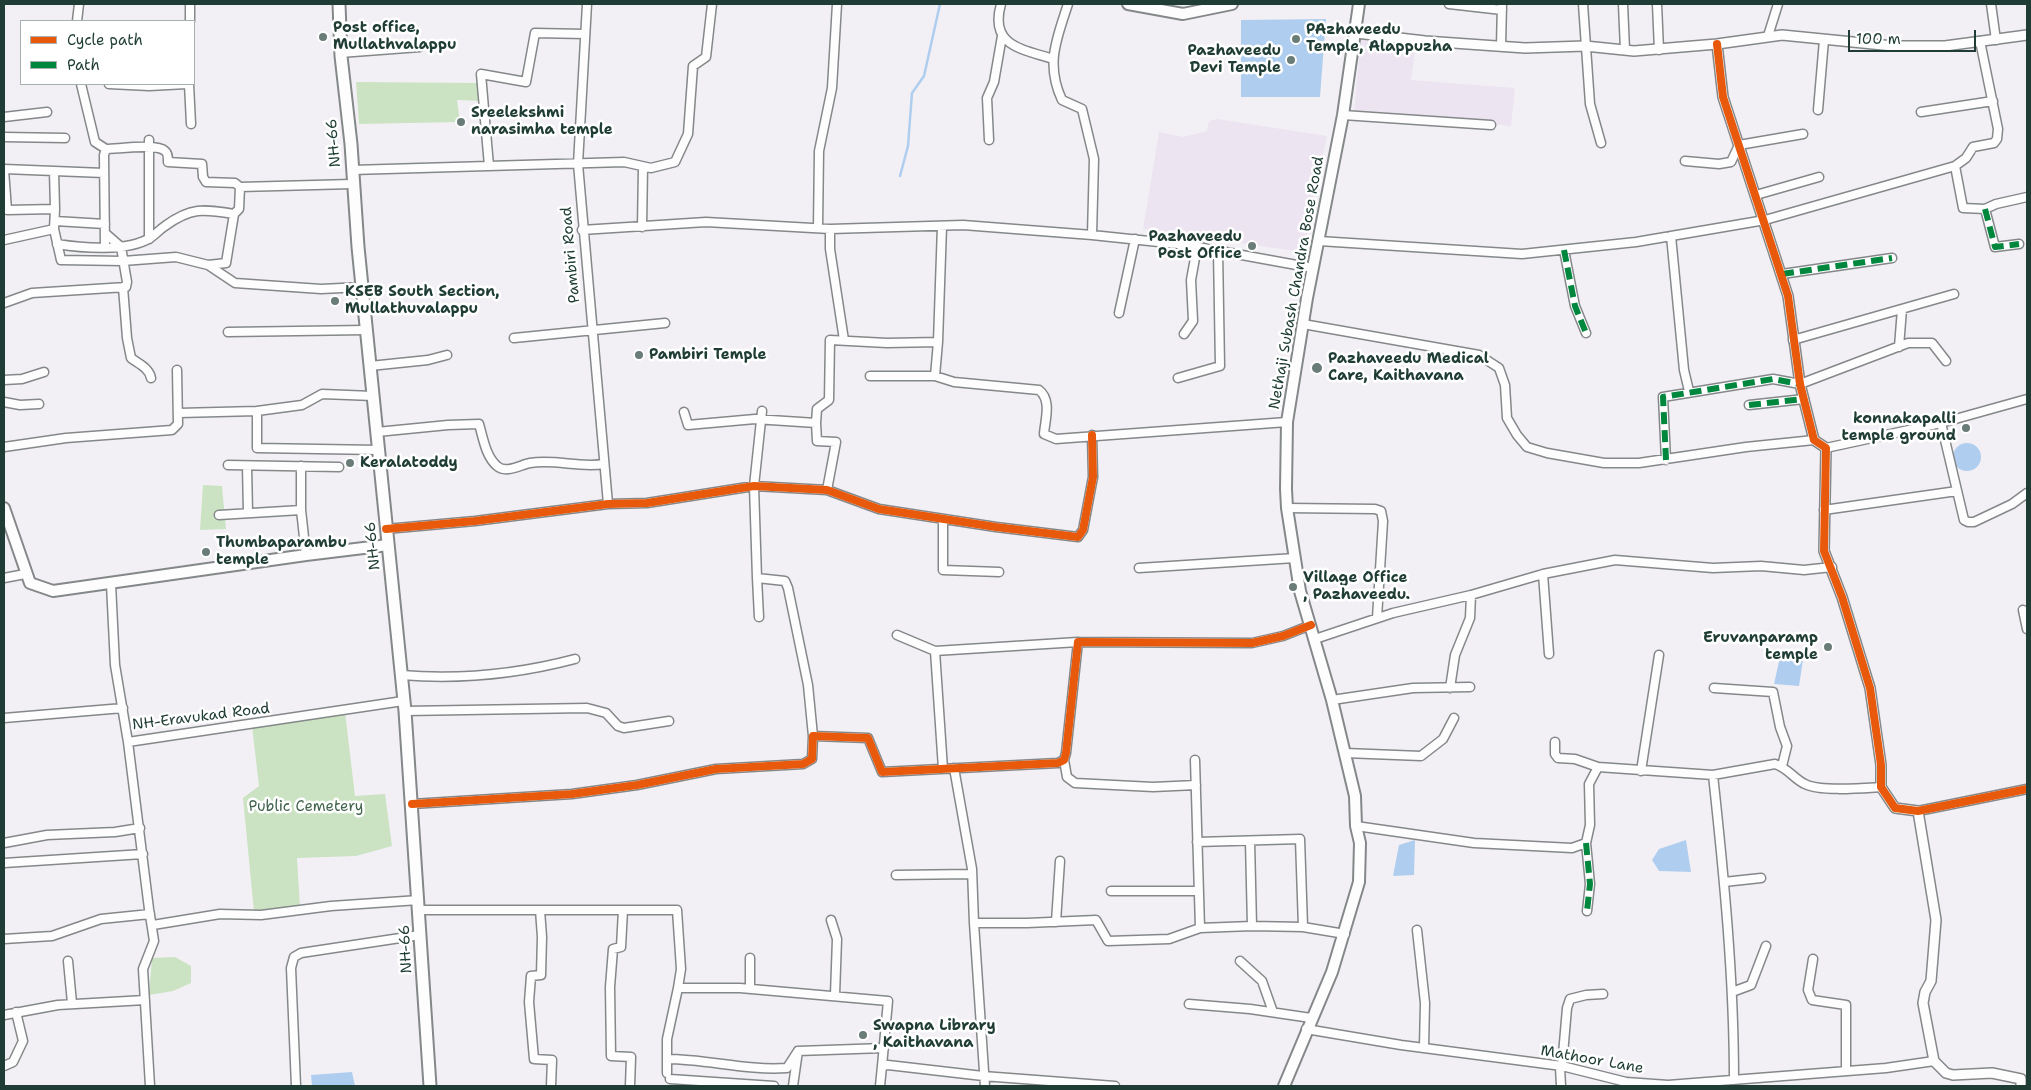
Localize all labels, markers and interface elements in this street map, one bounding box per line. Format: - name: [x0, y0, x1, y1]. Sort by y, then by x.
- place label: Post office, Mullathvalappu: [333, 19, 457, 54]
- legend: [20, 20, 195, 85]
- scale bar: [1851, 20, 1978, 52]
- place label: PAzhaveedu Temple, Alappuzha: [1306, 21, 1452, 56]
- text: 100 m: [1856, 29, 1901, 49]
- text: Cycle path: [67, 30, 143, 50]
- marker: Post office, Mullathvalappu: [317, 31, 329, 43]
- marker: PAzhaveedu Temple, Alappuzha: [1290, 33, 1302, 45]
- place label: Pazhaveedu Devi Temple: [1188, 42, 1281, 77]
- marker: Pazhaveedu Devi Temple: [1285, 54, 1297, 66]
- text: Path: [67, 55, 100, 75]
- place label: Sreelekshmi narasimha temple: [471, 104, 613, 139]
- marker: Sreelekshmi narasimha temple: [455, 116, 467, 128]
- street label: NH-66: [323, 118, 345, 168]
- street label: Nethaji Subash Chandra Bose Road: [1266, 155, 1328, 411]
- street label: Pambiri Road: [558, 206, 584, 304]
- place label: Pazhaveedu Post Office: [1149, 228, 1242, 263]
- marker: Pazhaveedu Post Office: [1246, 240, 1258, 252]
- place label: KSEB South Section, Mullathuvalappu: [345, 283, 500, 318]
- marker: KSEB South Section, Mullathuvalappu: [329, 295, 341, 307]
- place label: Pambiri Temple: [649, 346, 767, 364]
- marker: Pambiri Temple: [633, 349, 645, 361]
- place label: Pazhaveedu Medical Care, Kaithavana: [1328, 350, 1489, 385]
- marker: Pazhaveedu Medical Care, Kaithavana: [1310, 361, 1324, 375]
- place label: konnakapalli temple ground: [1842, 410, 1956, 445]
- marker: konnakapalli temple ground: [1960, 422, 1972, 434]
- place label: Keralatoddy: [360, 454, 458, 472]
- marker: Keralatoddy: [344, 457, 356, 469]
- street label: NH-66: [361, 521, 385, 571]
- place label: Thumbaparambu temple: [216, 534, 347, 569]
- marker: Thumbaparambu temple: [200, 546, 212, 558]
- place label: Village Office , Pazhaveedu.: [1303, 569, 1410, 604]
- marker: Village Office , Pazhaveedu.: [1287, 581, 1299, 593]
- place label: Eruvanparamp temple: [1703, 629, 1818, 664]
- marker: Eruvanparamp temple: [1822, 641, 1834, 653]
- street label: NH-Eravukad Road: [131, 700, 271, 734]
- park label: Public Cemetery: [249, 798, 363, 816]
- street label: NH-66: [396, 924, 416, 974]
- place label: Swapna Library , Kaithavana: [873, 1017, 996, 1052]
- marker: Swapna Library , Kaithavana: [857, 1029, 869, 1041]
- street label: Mathoor Lane: [1539, 1042, 1645, 1078]

